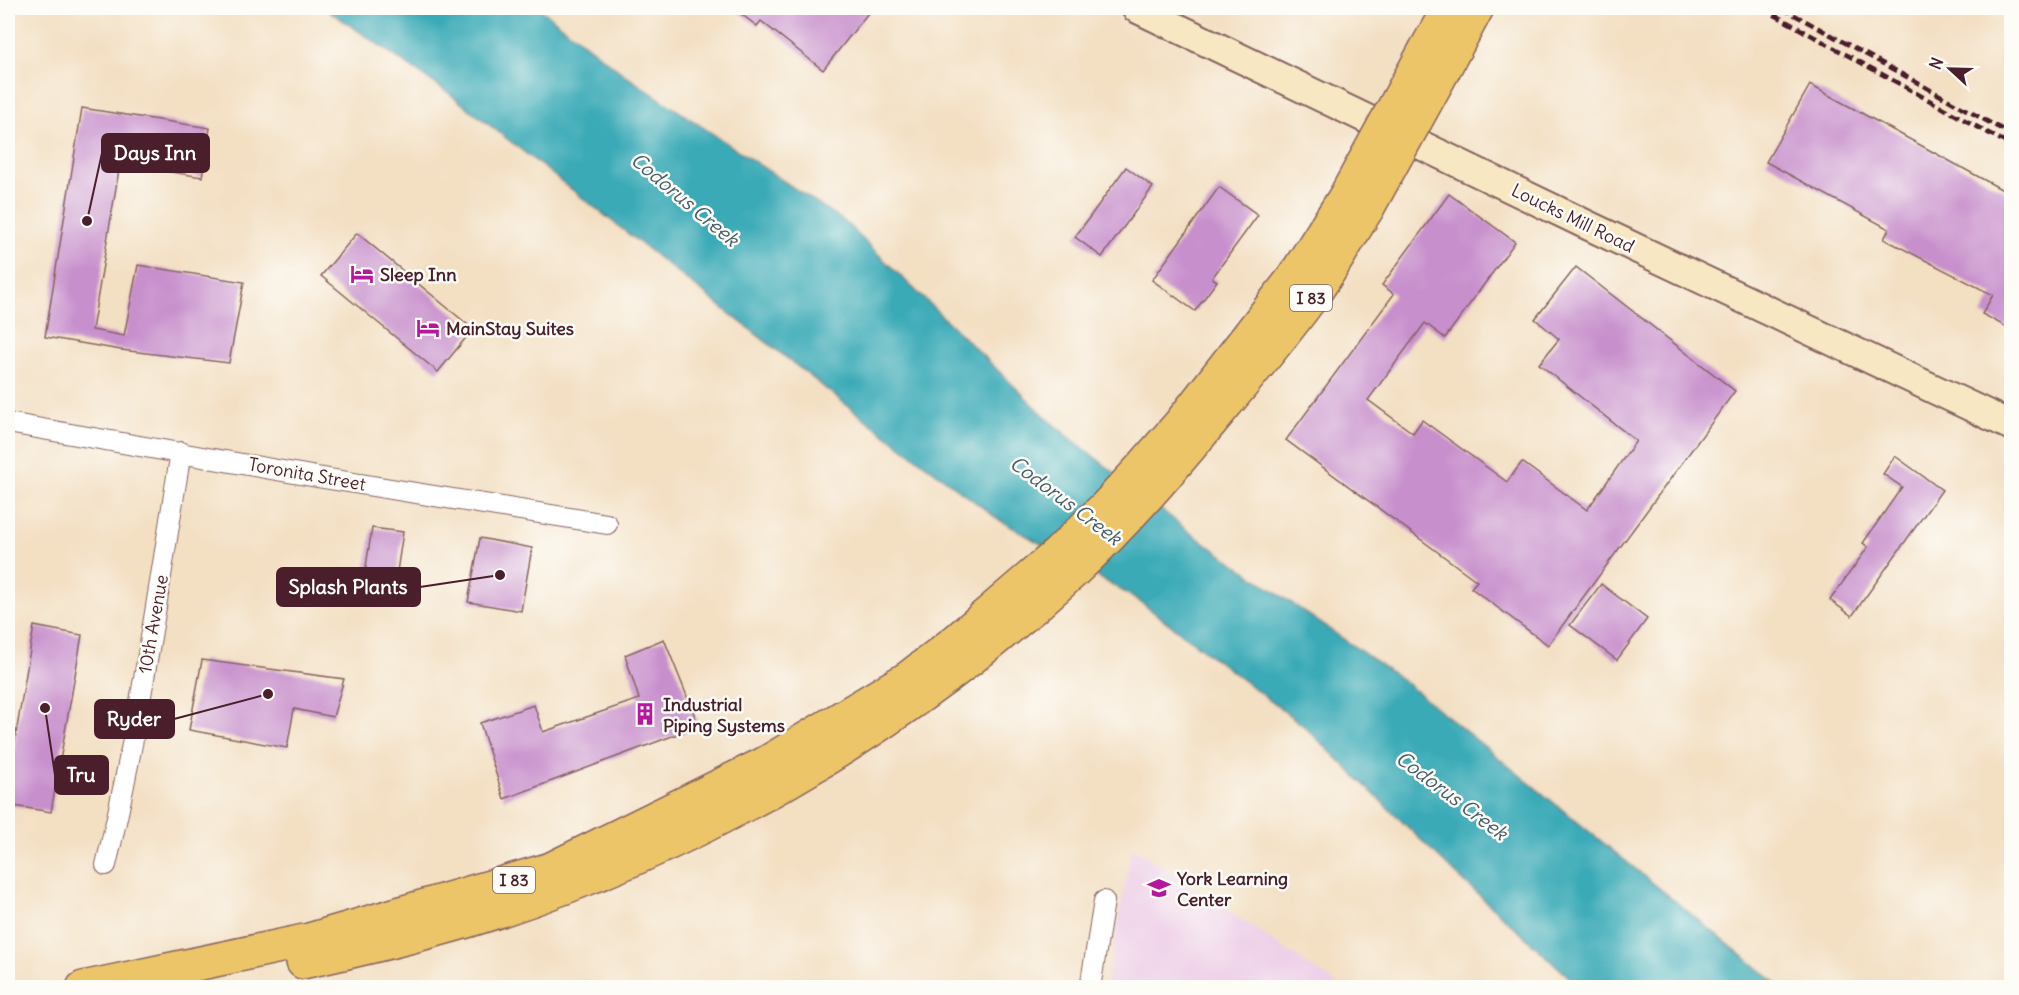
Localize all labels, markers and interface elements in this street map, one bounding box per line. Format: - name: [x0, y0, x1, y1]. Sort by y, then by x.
- north arrow: [1920, 39, 1980, 99]
- text: N: [1925, 55, 1947, 72]
- callout: Days Inn: [102, 134, 209, 172]
- text: Days Inn: [114, 140, 197, 165]
- water label: Codorus Creek: [626, 147, 745, 253]
- street label: Loucks Mill Road: [1508, 178, 1639, 258]
- hotel icon: Sleep Inn: [349, 261, 375, 287]
- place label: Sleep Inn: [380, 263, 457, 286]
- road number: I 83: [1290, 285, 1332, 311]
- hotel icon: MainStay Suites: [415, 315, 441, 341]
- place label: MainStay Suites: [446, 317, 574, 340]
- water label: Codorus Creek: [1005, 450, 1128, 551]
- street label: Toronita Street: [247, 452, 367, 496]
- callout: Splash Plants: [277, 568, 420, 606]
- street label: 10th Avenue: [133, 573, 173, 675]
- text: Splash Plants: [289, 574, 407, 599]
- place label: Industrial Piping Systems: [663, 693, 785, 737]
- callout: Ryder: [95, 700, 174, 738]
- building icon: Industrial Piping Systems: [632, 701, 658, 727]
- text: Ryder: [107, 706, 162, 731]
- water label: Codorus Creek: [1391, 745, 1514, 846]
- callout: Tru: [55, 756, 108, 794]
- text: Tru: [67, 762, 96, 787]
- road number: I 83: [493, 867, 535, 893]
- place label: York Learning Center: [1176, 867, 1288, 911]
- school or university icon: York Learning Center: [1146, 875, 1172, 901]

